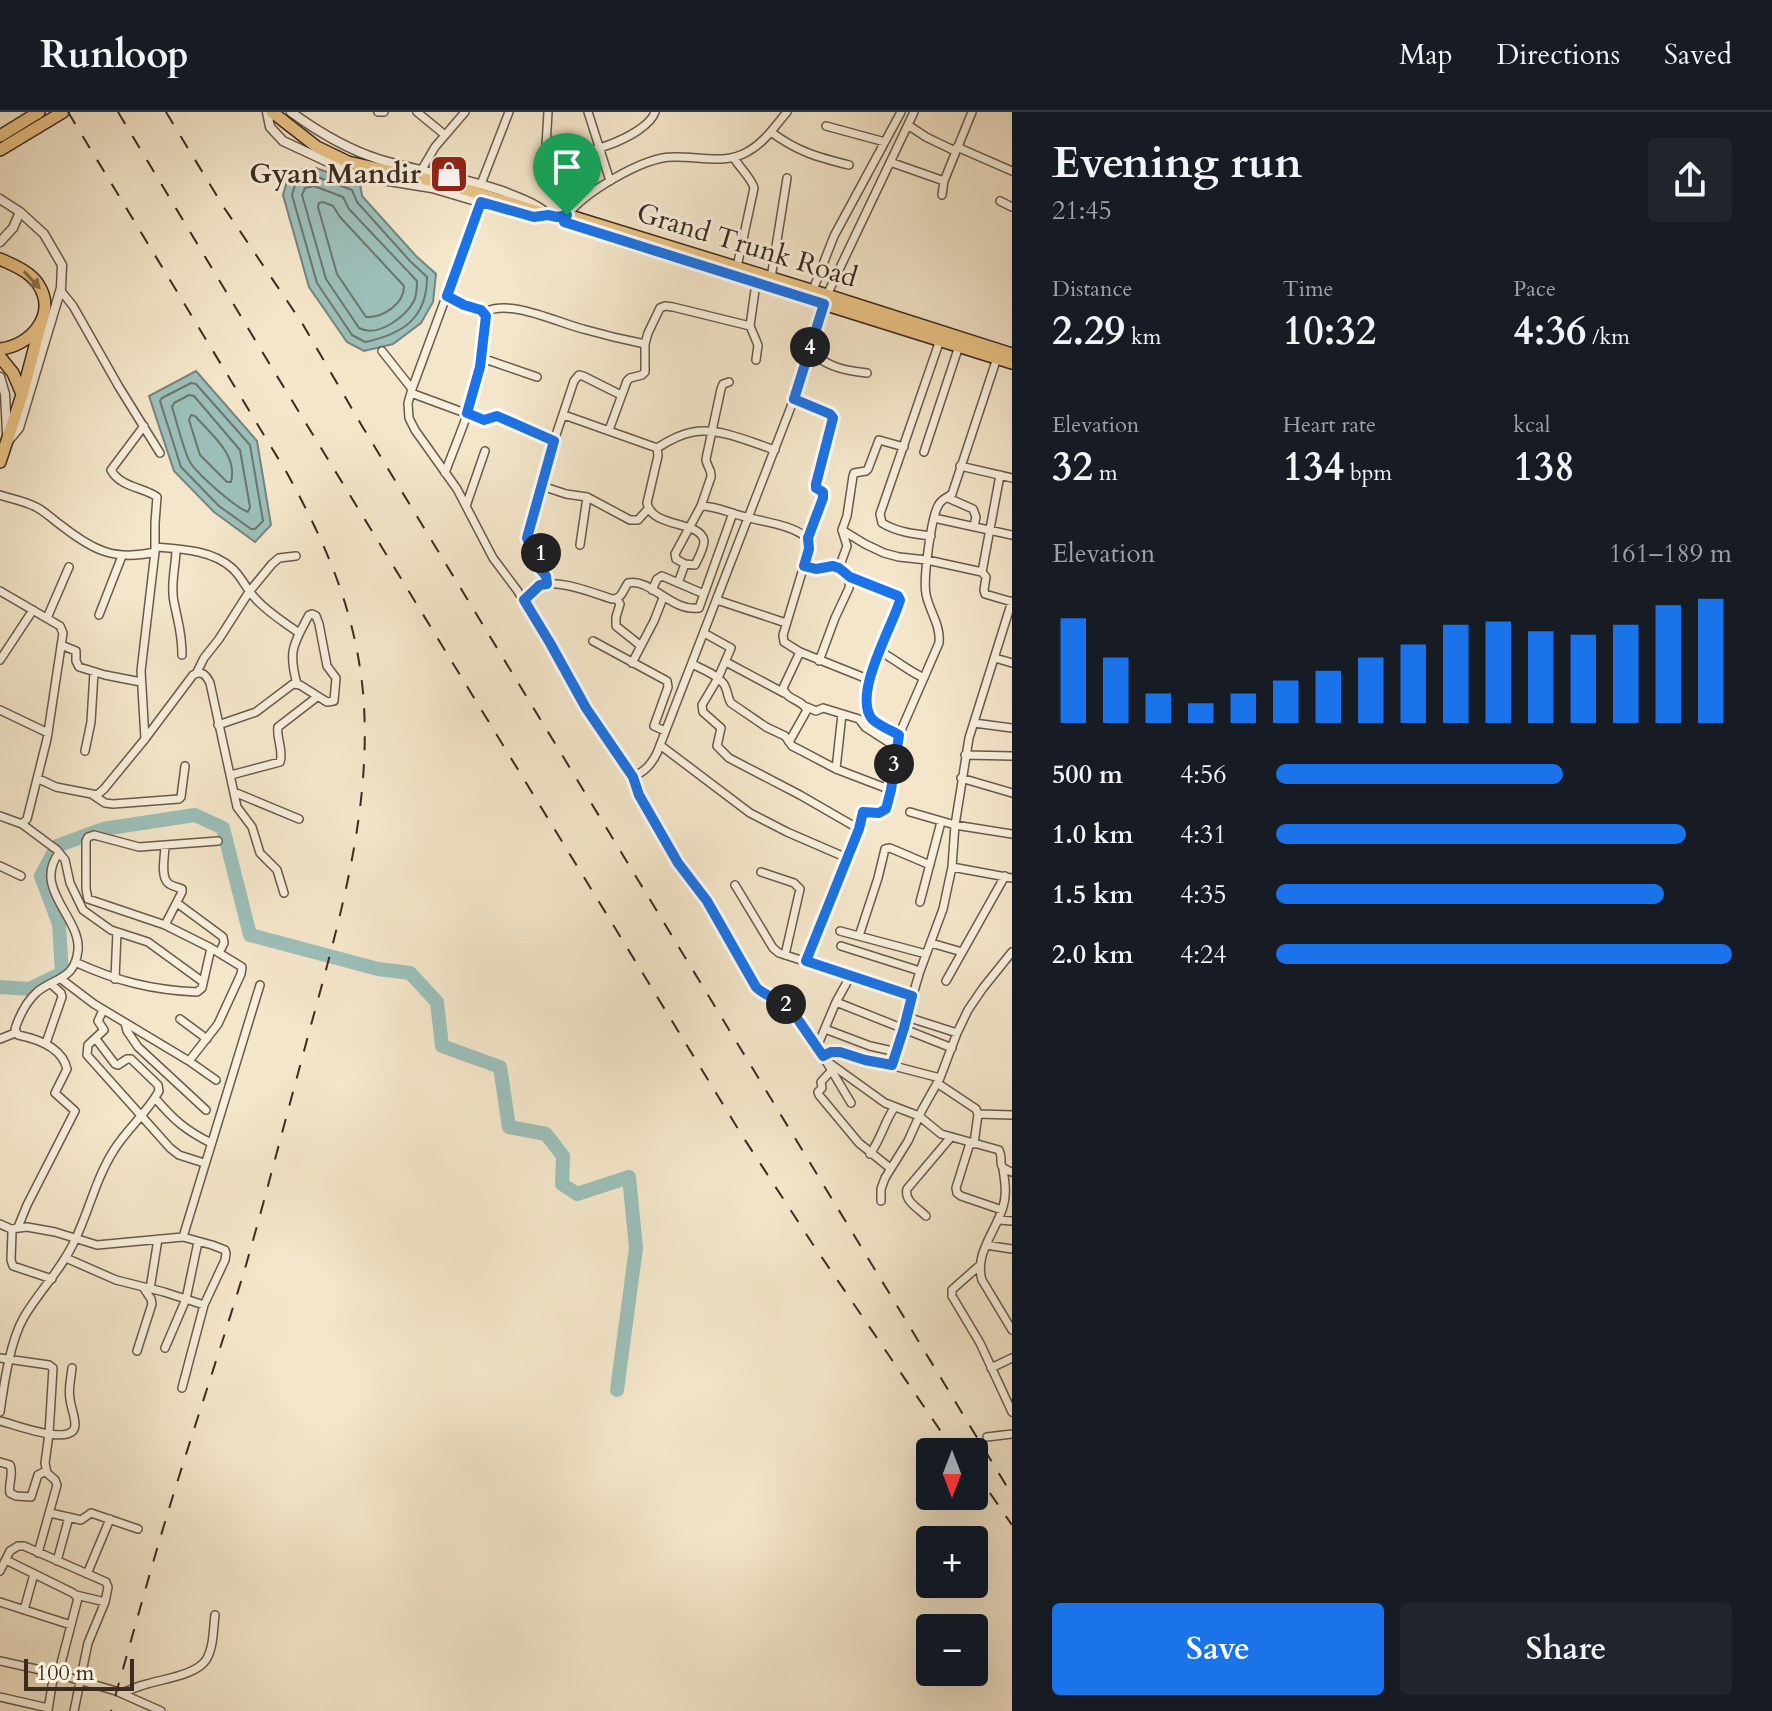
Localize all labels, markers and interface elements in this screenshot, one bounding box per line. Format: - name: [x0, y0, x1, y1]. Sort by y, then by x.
- text: Runloop: [40, 29, 189, 81]
- text: Map: [1399, 36, 1453, 74]
- text: Directions: [1497, 36, 1620, 74]
- text: Saved: [1664, 36, 1732, 74]
- pin: [533, 133, 601, 215]
- text: Evening run: [1052, 133, 1302, 193]
- button: share: [1648, 138, 1732, 222]
- icon: arrive: [545, 145, 589, 189]
- shop icon: Gyan Mandir: [428, 153, 470, 195]
- place label: Gyan Mandir: [249, 155, 422, 193]
- street label: Grand Trunk Road: [632, 193, 862, 297]
- text: 21:45: [1052, 193, 1112, 228]
- one-way arrow: [22, 270, 40, 289]
- text: Distance: [1052, 274, 1132, 304]
- text: Time: [1283, 274, 1334, 304]
- text: Pace: [1513, 274, 1556, 304]
- text: 2.29: [1052, 304, 1125, 359]
- text: 10:32: [1283, 304, 1376, 359]
- text: 4:36: [1513, 304, 1586, 359]
- text: km: [1125, 322, 1161, 352]
- text: /km: [1586, 322, 1630, 352]
- pin: 4: [790, 327, 830, 367]
- text: 4: [804, 332, 816, 362]
- text: Elevation: [1052, 410, 1139, 440]
- text: Heart rate: [1283, 410, 1376, 440]
- text: kcal: [1513, 410, 1550, 440]
- text: 32: [1052, 440, 1093, 495]
- text: 134: [1283, 440, 1344, 495]
- text: 138: [1513, 440, 1575, 495]
- text: m: [1093, 458, 1118, 488]
- text: bpm: [1344, 458, 1392, 488]
- pin: 1: [521, 533, 561, 573]
- text: Elevation: [1052, 536, 1155, 571]
- text: 161–189 m: [1609, 536, 1732, 571]
- text: 1: [535, 538, 547, 568]
- pin: 3: [874, 744, 914, 784]
- text: 3: [888, 749, 900, 779]
- text: 500 m: [1052, 757, 1123, 792]
- text: 4:56: [1180, 757, 1227, 792]
- text: 1.0 km: [1052, 817, 1133, 852]
- text: 4:31: [1180, 817, 1227, 852]
- text: 1.5 km: [1052, 877, 1133, 912]
- text: 4:35: [1180, 877, 1227, 912]
- text: 2.0 km: [1052, 937, 1133, 972]
- text: 4:24: [1180, 937, 1227, 972]
- pin: 2: [766, 984, 806, 1024]
- text: 2: [780, 989, 792, 1019]
- north arrow: [916, 1438, 988, 1510]
- map controls: [916, 1438, 988, 1686]
- button: +: [916, 1526, 988, 1598]
- button: Save: [1052, 1603, 1384, 1695]
- button: Share: [1400, 1603, 1732, 1695]
- button: −: [916, 1614, 988, 1686]
- scale bar: [24, 1655, 134, 1691]
- text: 100 m: [36, 1658, 94, 1688]

